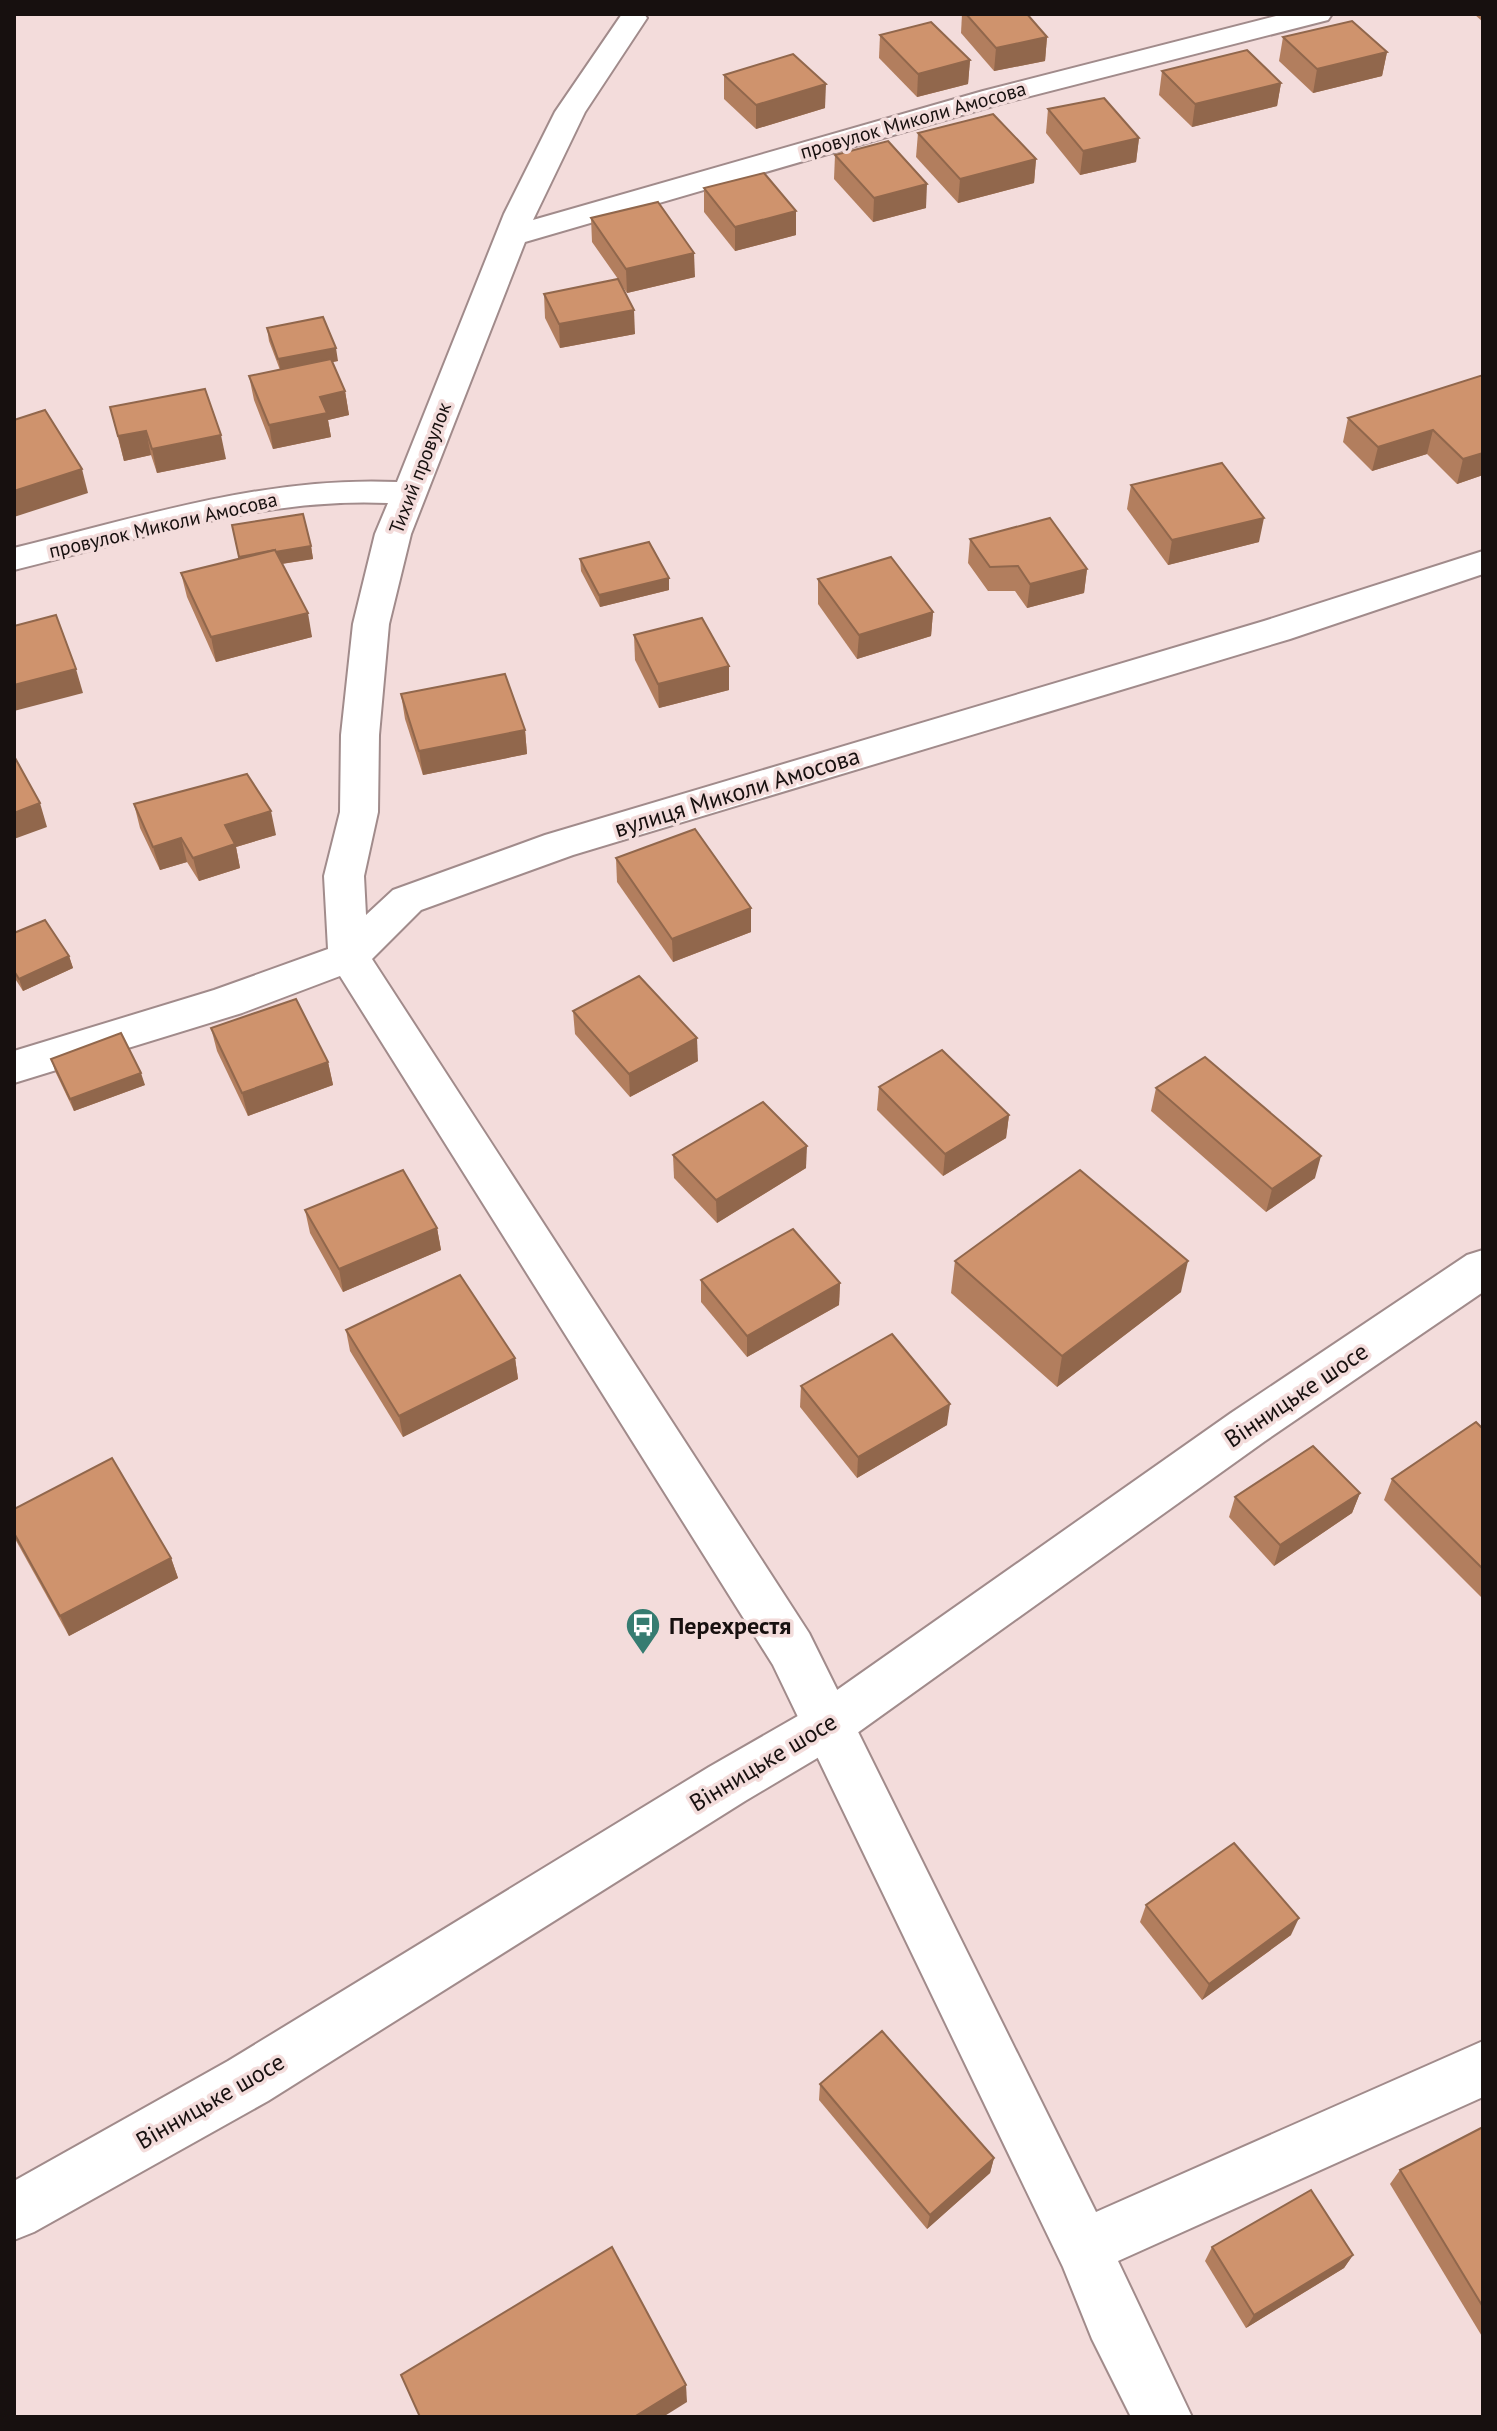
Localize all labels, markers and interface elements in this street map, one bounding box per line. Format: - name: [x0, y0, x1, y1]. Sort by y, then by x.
- street label: провулок Миколи Амосова: [797, 75, 1029, 165]
- street label: Тихий провулок: [383, 398, 457, 537]
- street label: провулок Миколи Амосова: [46, 486, 280, 564]
- street label: вулиця Миколи Амосова: [610, 740, 864, 844]
- street label: Вінницьке шосе: [1218, 1336, 1374, 1454]
- bus stop icon: Перехрестя: [624, 1606, 662, 1656]
- place label: Перехрестя: [669, 1610, 791, 1641]
- street label: Вінницьке шосе: [684, 1706, 842, 1818]
- street label: Вінницьке шосе: [130, 2046, 290, 2156]

